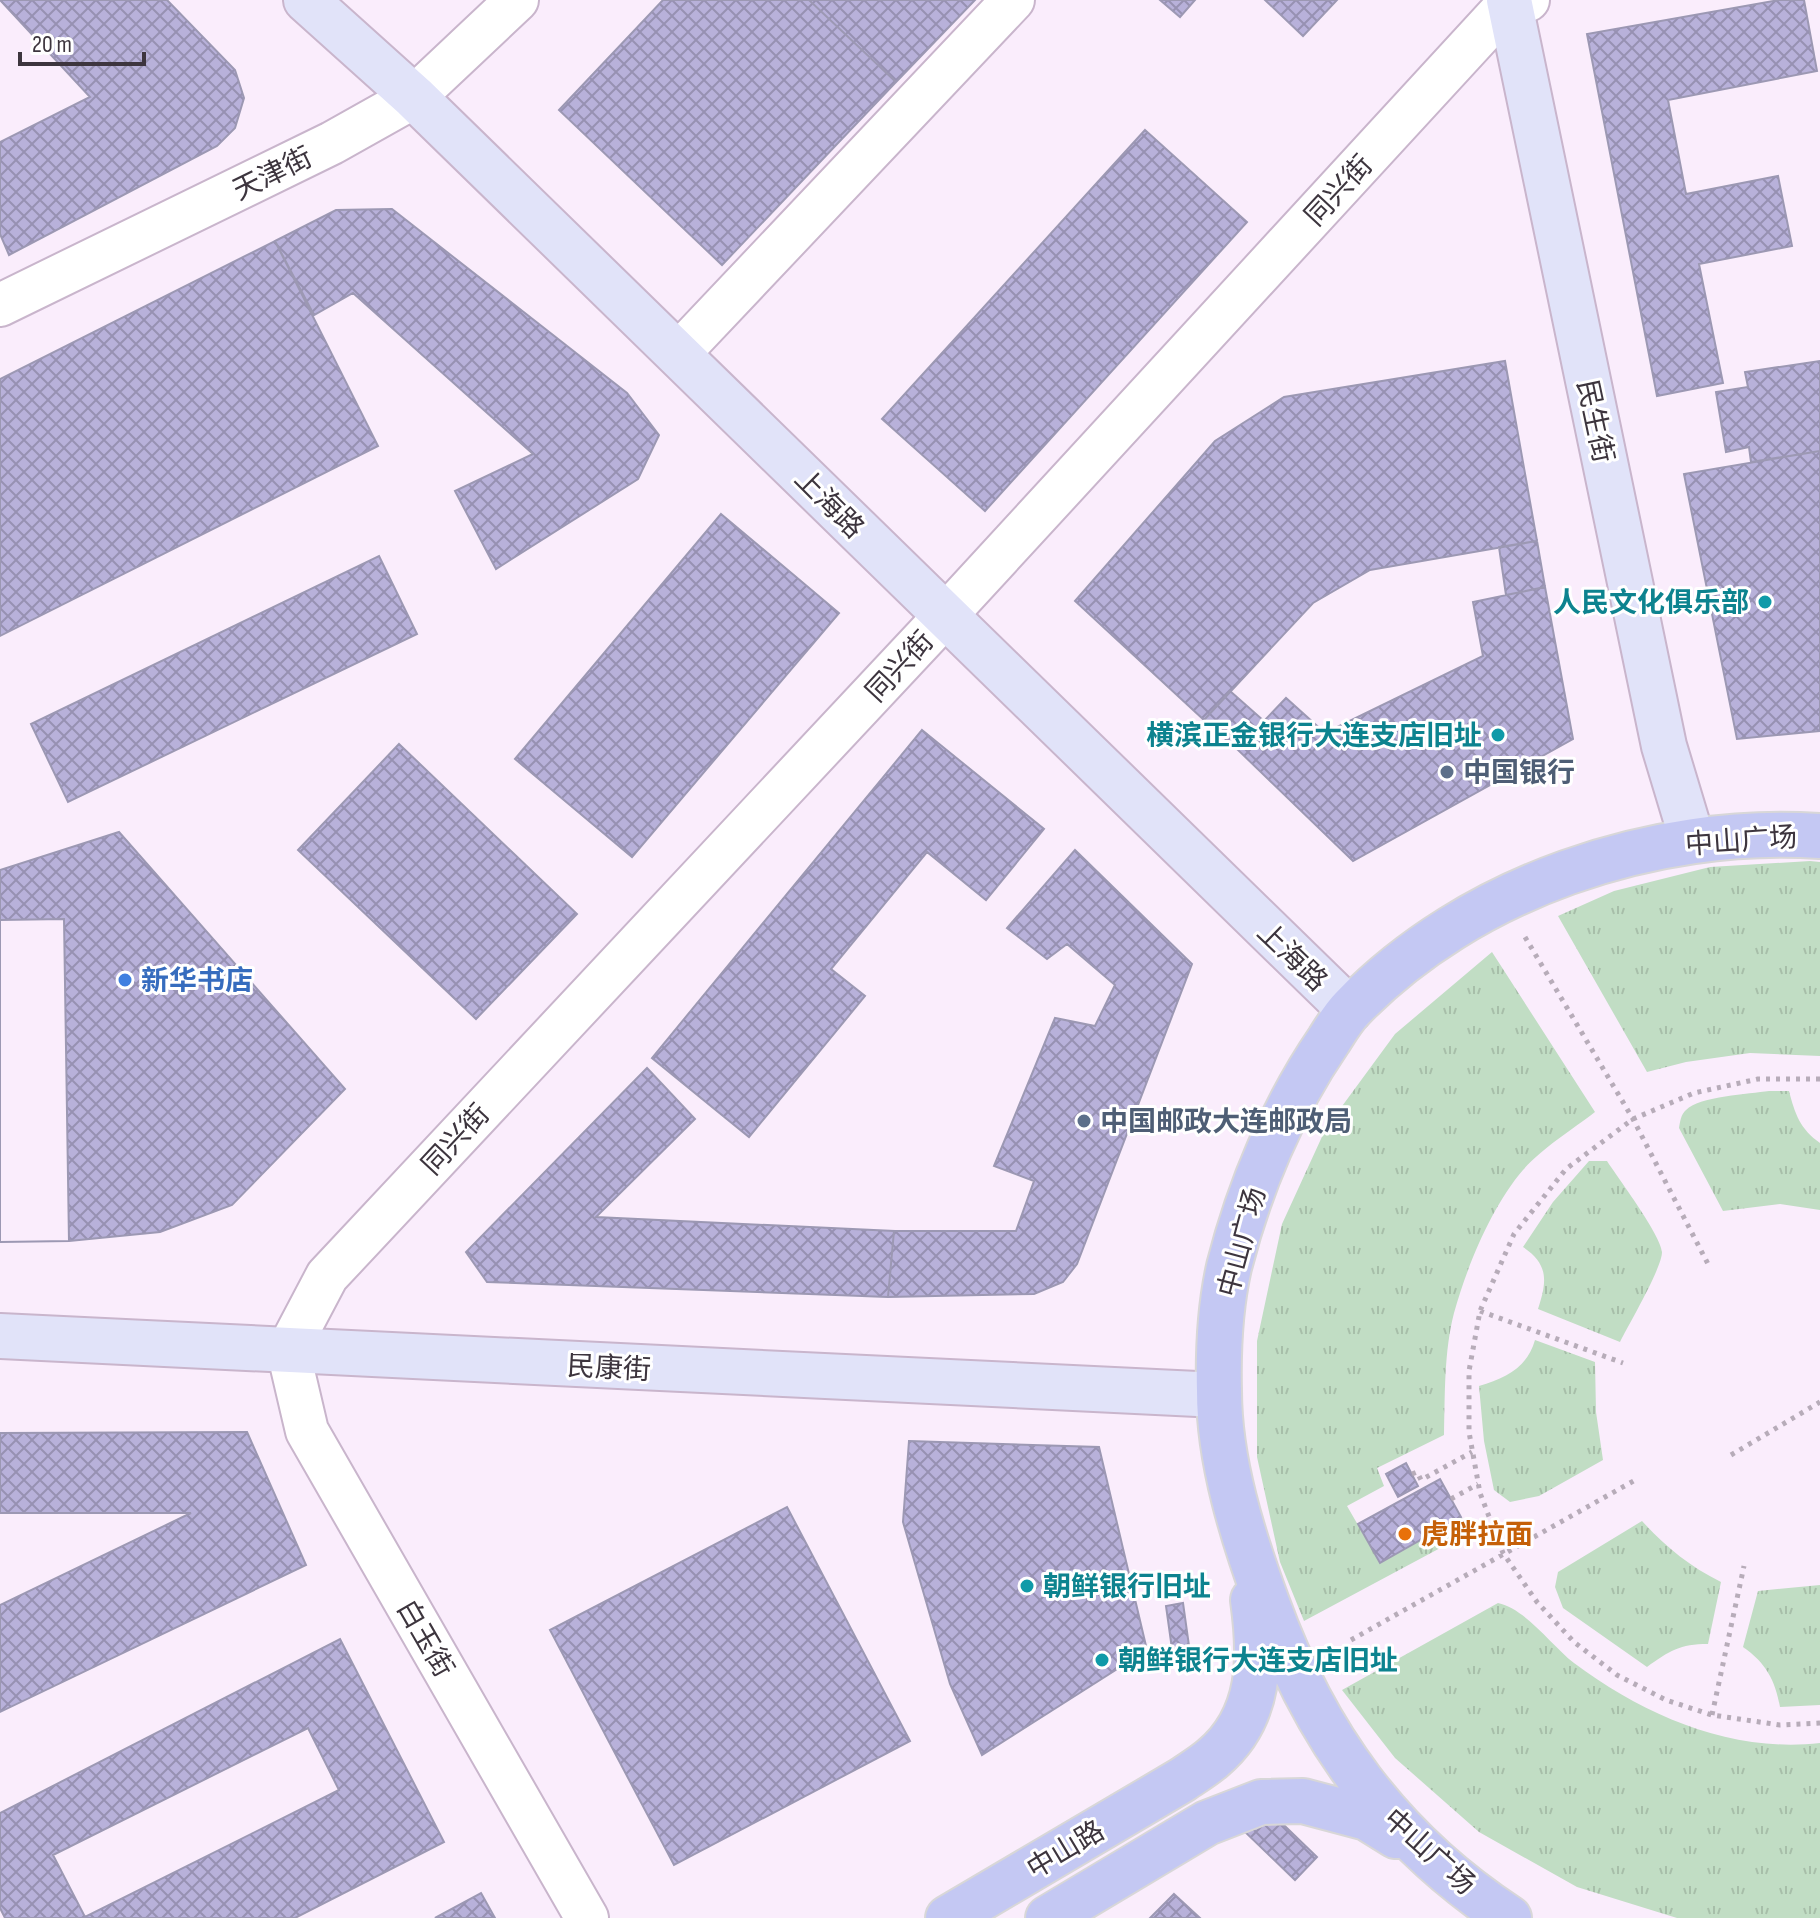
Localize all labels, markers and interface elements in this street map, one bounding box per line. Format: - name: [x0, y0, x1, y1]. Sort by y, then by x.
- scale bar: [20, 16, 144, 66]
- text: 20 m: [32, 30, 72, 59]
- street label: 天津街: [228, 141, 318, 208]
- street label: 同兴街: [1298, 149, 1380, 233]
- street label: 民生街: [1570, 377, 1619, 466]
- street label: 上海路: [788, 463, 870, 545]
- place label: 人民文化俱乐部: [1553, 587, 1749, 620]
- marker: 人民文化俱乐部: [1756, 593, 1774, 611]
- street label: 同兴街: [859, 625, 941, 709]
- place label: 横滨正金银行大连支店旧址: [1146, 720, 1482, 753]
- marker: 横滨正金银行大连支店旧址: [1489, 726, 1507, 744]
- place label: 中国银行: [1463, 757, 1575, 790]
- marker: 中国银行: [1438, 763, 1456, 781]
- street label: 中山广场: [1684, 821, 1798, 862]
- street label: 上海路: [1250, 916, 1334, 998]
- place label: 新华书店: [141, 965, 253, 998]
- marker: 新华书店: [116, 971, 134, 989]
- street label: 同兴街: [415, 1098, 497, 1182]
- place label: 中国邮政大连邮政局: [1100, 1106, 1352, 1139]
- marker: 中国邮政大连邮政局: [1075, 1112, 1093, 1130]
- street label: 中山广场: [1212, 1184, 1273, 1301]
- street label: 民康街: [566, 1350, 652, 1387]
- place label: 虎胖拉面: [1421, 1519, 1533, 1552]
- marker: 虎胖拉面: [1396, 1525, 1414, 1543]
- place label: 朝鲜银行旧址: [1043, 1571, 1211, 1604]
- marker: 朝鲜银行旧址: [1018, 1577, 1036, 1595]
- street label: 白玉街: [389, 1594, 460, 1683]
- place label: 朝鲜银行大连支店旧址: [1118, 1645, 1398, 1678]
- marker: 朝鲜银行大连支店旧址: [1093, 1651, 1111, 1669]
- street label: 中山广场: [1376, 1802, 1482, 1902]
- street label: 中山路: [1021, 1815, 1110, 1886]

